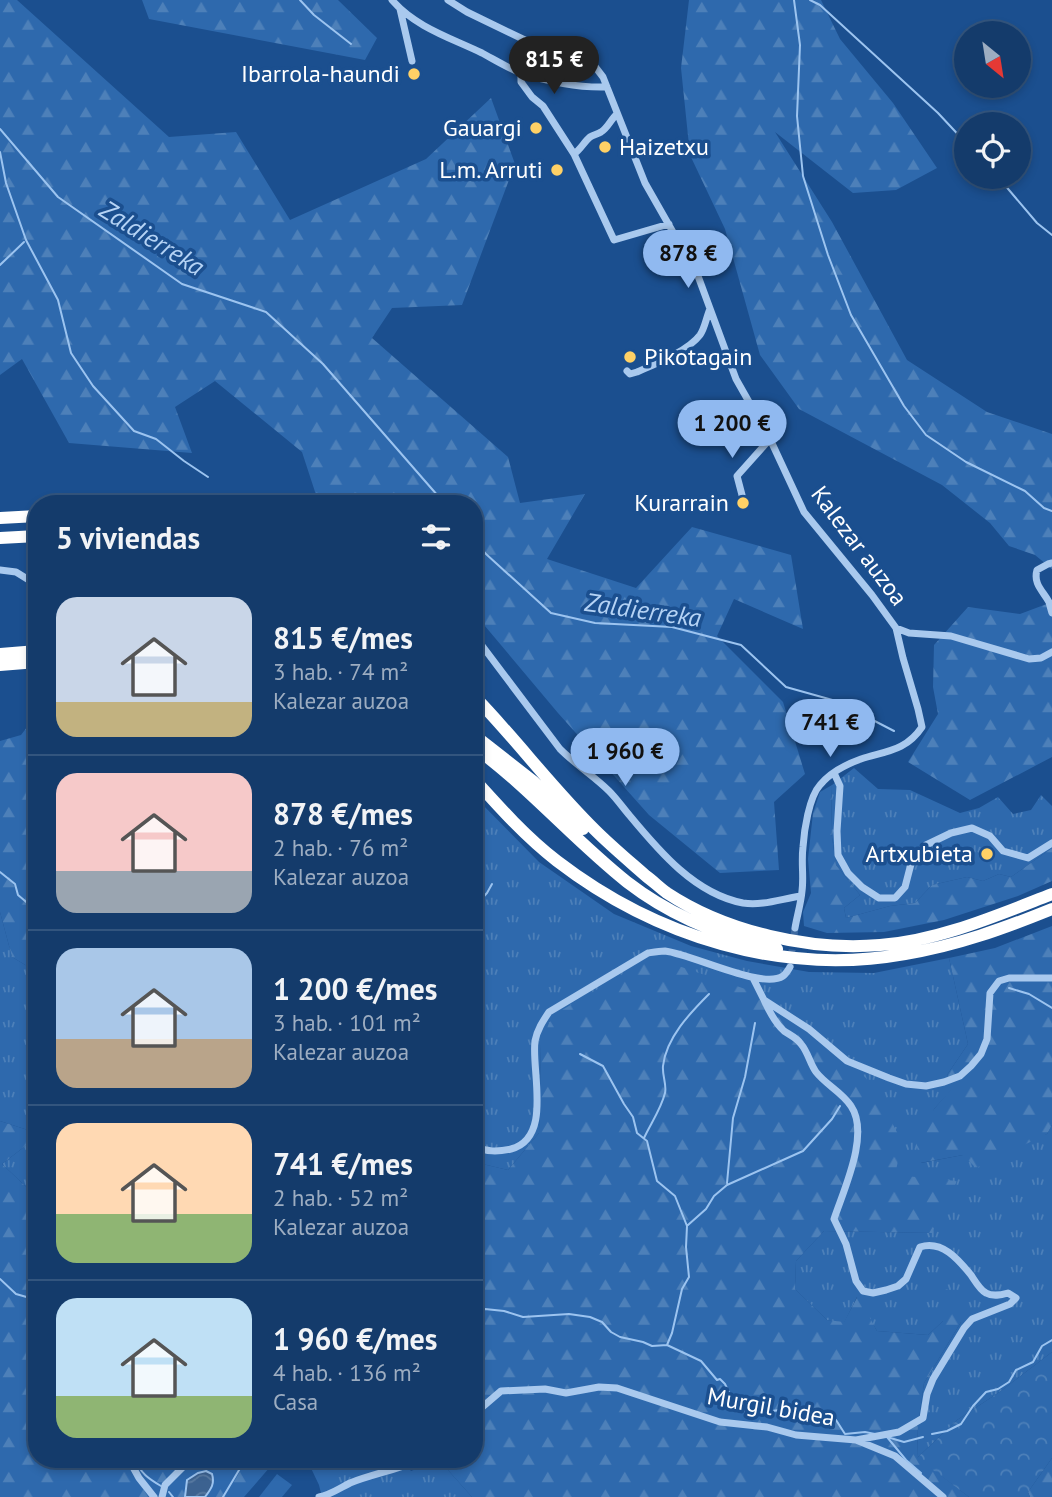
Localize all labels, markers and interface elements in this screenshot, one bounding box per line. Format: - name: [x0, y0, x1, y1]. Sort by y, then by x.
- north arrow: [954, 21, 1031, 98]
- map controls: [954, 21, 1031, 189]
- pin: 815 €: [505, 36, 603, 96]
- text: 815 €: [525, 44, 583, 73]
- place label: Ibarrola-haundi: [241, 58, 400, 89]
- marker: Ibarrola-haundi: [406, 66, 422, 82]
- place label: Gauargi: [443, 112, 522, 143]
- button: locate: [954, 112, 1031, 189]
- marker: Gauargi: [528, 120, 544, 136]
- place label: Haizetxu: [619, 131, 709, 162]
- marker: Haizetxu: [597, 139, 613, 155]
- place label: L.m. Arruti: [439, 154, 543, 185]
- marker: L.m. Arruti: [549, 162, 565, 178]
- water label: Zaldierreka: [93, 192, 211, 283]
- pin: 878 €: [639, 230, 737, 290]
- text: 878 €: [659, 238, 717, 267]
- place label: Pikotagain: [644, 341, 752, 372]
- marker: Pikotagain: [622, 349, 638, 365]
- pin: 1 200 €: [667, 400, 797, 460]
- text: 1 200 €: [694, 408, 770, 437]
- street label: Kalezar auzoa: [804, 480, 914, 612]
- place label: Kurarrain: [634, 487, 729, 518]
- marker: Kurarrain: [735, 495, 751, 511]
- text: 5 viviendas: [56, 518, 200, 557]
- icon: filters: [417, 518, 455, 556]
- water label: Zaldierreka: [582, 585, 704, 634]
- text: 815 €/mes: [273, 618, 413, 657]
- icon: home: [112, 625, 196, 709]
- text: 3 hab. · 74 m²: [273, 657, 408, 686]
- text: Kalezar auzoa: [273, 686, 409, 715]
- pin: 741 €: [781, 700, 879, 759]
- text: 741 €: [801, 707, 859, 736]
- pin: 1 960 €: [560, 728, 690, 788]
- text: 1 960 €: [587, 736, 663, 765]
- text: 878 €/mes: [273, 794, 413, 833]
- icon: home: [112, 801, 196, 885]
- text: 2 hab. · 76 m²: [273, 833, 408, 862]
- place label: Artxubieta: [865, 838, 973, 869]
- marker: Artxubieta: [979, 846, 995, 862]
- text: Kalezar auzoa: [273, 862, 409, 891]
- text: 1 200 €/mes: [273, 969, 438, 1008]
- icon: home: [112, 976, 196, 1060]
- text: 3 hab. · 101 m²: [273, 1008, 421, 1037]
- text: Kalezar auzoa: [273, 1037, 409, 1066]
- text: 741 €/mes: [273, 1144, 413, 1183]
- icon: home: [112, 1151, 196, 1235]
- text: 2 hab. · 52 m²: [273, 1183, 408, 1212]
- text: Kalezar auzoa: [273, 1212, 409, 1241]
- text: 1 960 €/mes: [273, 1319, 438, 1358]
- icon: home: [112, 1326, 196, 1410]
- text: 4 hab. · 136 m²: [273, 1358, 421, 1387]
- street label: Murgil bidea: [705, 1380, 837, 1433]
- text: Casa: [273, 1387, 318, 1416]

